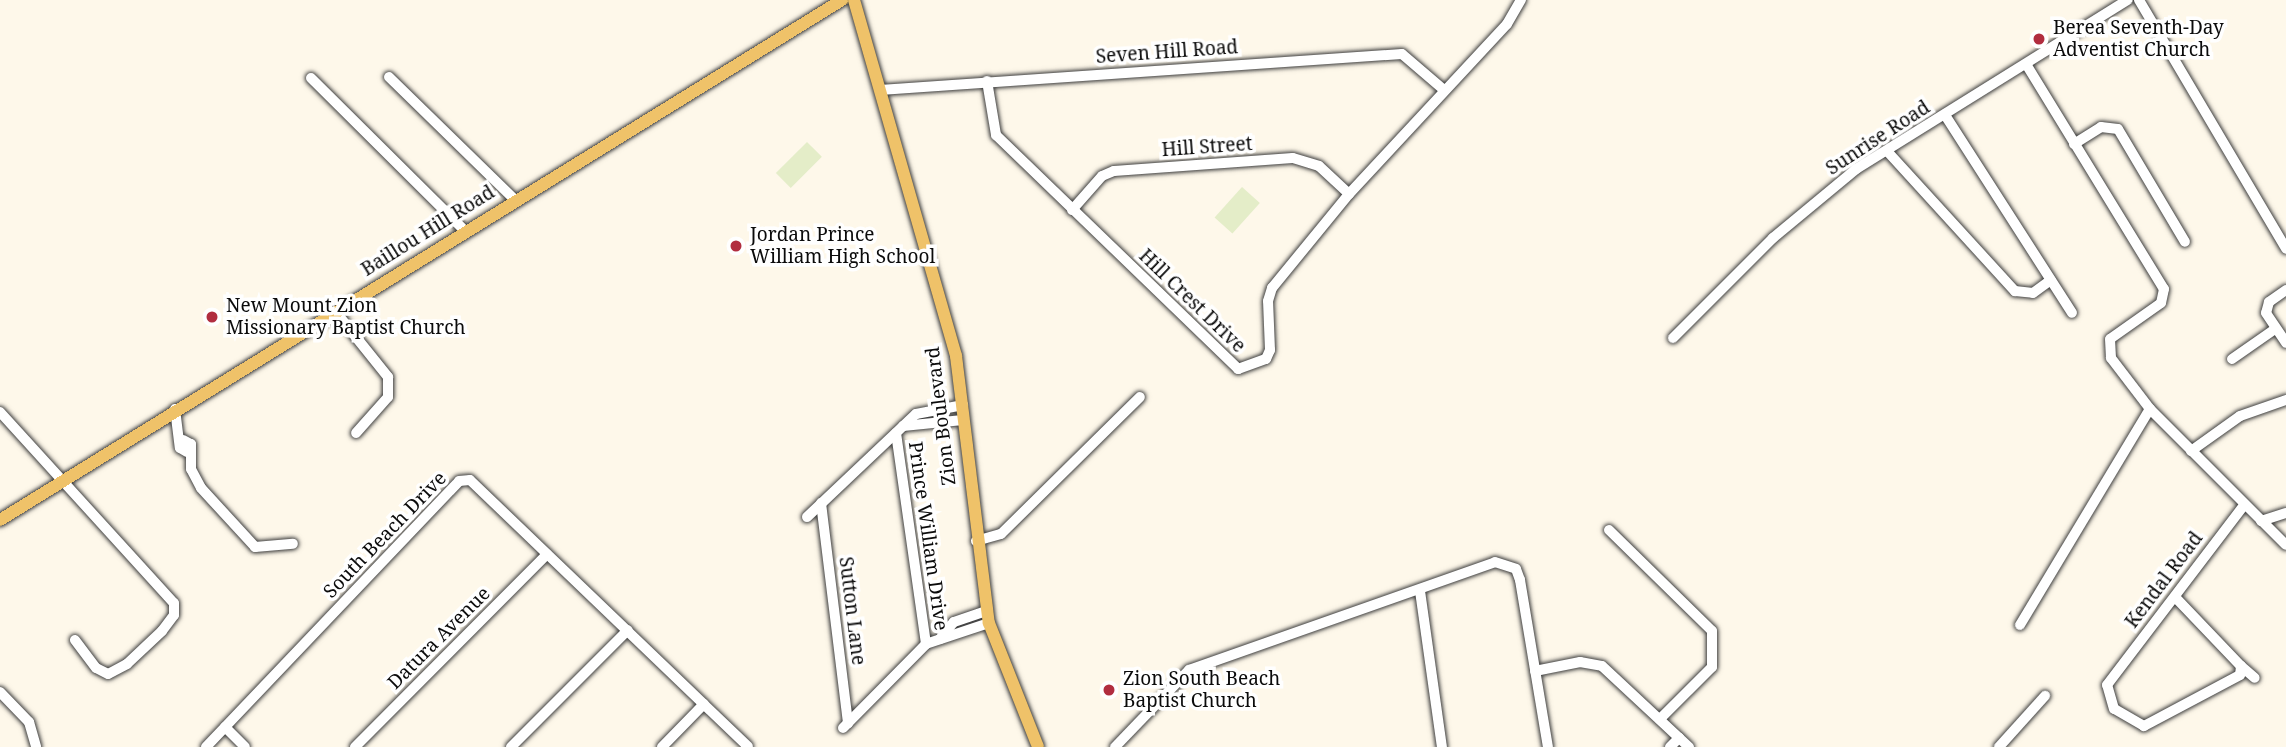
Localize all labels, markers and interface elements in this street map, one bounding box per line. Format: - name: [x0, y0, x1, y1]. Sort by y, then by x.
- place label: Berea Seventh-Day Adventist Church: [2053, 17, 2224, 61]
- marker: Berea Seventh-Day Adventist Church: [2031, 31, 2047, 47]
- street label: Seven Hill Road: [1095, 36, 1239, 68]
- street label: Sunrise Road: [1822, 96, 1934, 180]
- street label: Hill Street: [1161, 132, 1253, 162]
- street label: Baillou Hill Road: [357, 181, 499, 281]
- place label: Jordan Prince William High School: [750, 224, 935, 268]
- marker: Jordan Prince William High School: [728, 238, 744, 254]
- street label: Hill Crest Drive: [1134, 245, 1250, 357]
- place label: New Mount Zion Missionary Baptist Church: [226, 295, 466, 339]
- marker: New Mount Zion Missionary Baptist Church: [204, 309, 220, 325]
- street label: Zion Boulevard: [921, 345, 961, 487]
- street label: Prince William Drive: [903, 440, 953, 632]
- street label: South Beach Drive: [319, 467, 451, 603]
- street label: Kendal Road: [2120, 527, 2208, 633]
- street label: Sutton Lane: [834, 556, 870, 666]
- street label: Datura Avenue: [383, 582, 495, 694]
- place label: Zion South Beach Baptist Church: [1123, 668, 1280, 712]
- marker: Zion South Beach Baptist Church: [1101, 682, 1117, 698]

